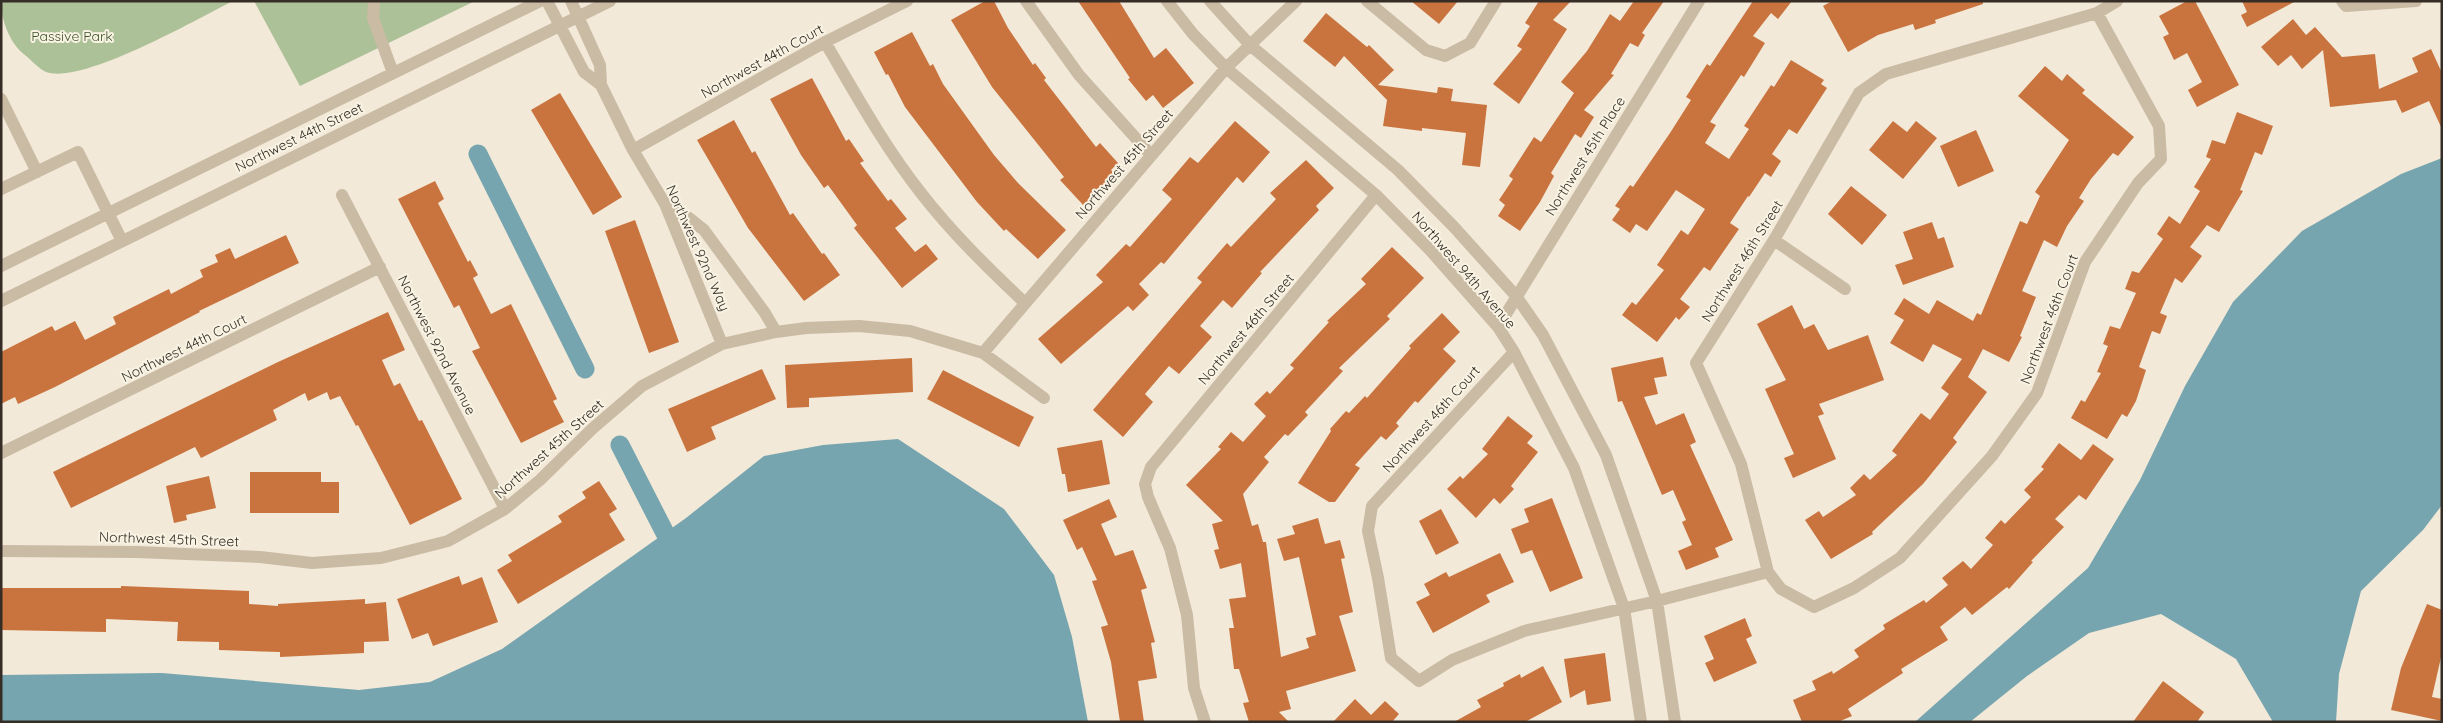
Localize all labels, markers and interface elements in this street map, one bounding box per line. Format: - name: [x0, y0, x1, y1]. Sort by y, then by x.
- street label: Northwest 44th Court: [698, 20, 827, 102]
- park label: Passive Park: [31, 27, 113, 45]
- street label: Northwest 45th Place: [1541, 93, 1629, 219]
- street label: Northwest 44th Street: [232, 98, 366, 176]
- street label: Northwest 45th Street: [1071, 105, 1177, 223]
- street label: Northwest 92nd Way: [662, 182, 734, 314]
- street label: Northwest 46th Street: [1697, 197, 1787, 325]
- street label: Northwest 94th Avenue: [1408, 208, 1520, 333]
- street label: Northwest 46th Court: [2016, 251, 2082, 386]
- street label: Northwest 46th Street: [1194, 269, 1298, 388]
- street label: Northwest 92nd Avenue: [394, 272, 480, 418]
- street label: Northwest 44th Court: [118, 310, 250, 386]
- street label: Northwest 46th Court: [1378, 362, 1484, 476]
- street label: Northwest 45th Street: [491, 395, 607, 503]
- street label: Northwest 45th Street: [99, 528, 240, 550]

